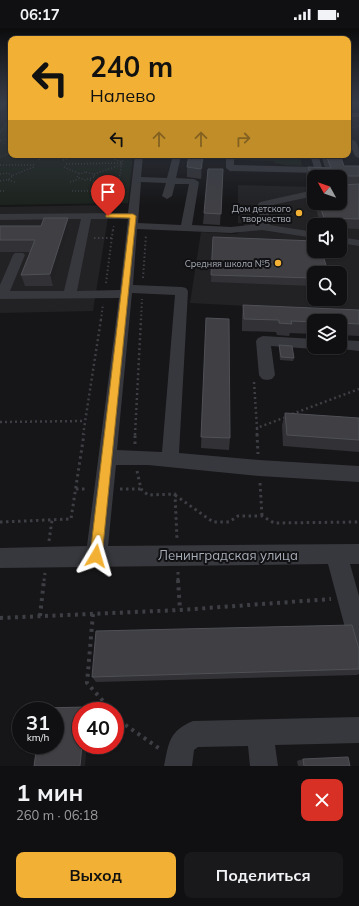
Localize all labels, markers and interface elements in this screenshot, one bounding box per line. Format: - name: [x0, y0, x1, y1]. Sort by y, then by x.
- text: 06:17: [20, 5, 60, 24]
- text: 240 m: [90, 49, 173, 84]
- icon: left: [24, 52, 76, 104]
- text: Налево: [90, 84, 156, 107]
- icon: left: [106, 128, 128, 150]
- icon: ahead: [148, 128, 170, 150]
- icon: ahead: [190, 128, 212, 150]
- icon: right: [232, 128, 254, 150]
- north arrow: [307, 170, 347, 210]
- map controls: [307, 170, 347, 354]
- pin: [91, 175, 125, 216]
- icon: arrive: [97, 181, 119, 203]
- place label: Дом детского творчества: [232, 203, 291, 224]
- marker: Дом детского творчества: [294, 208, 304, 218]
- button: sound: [307, 218, 347, 258]
- place label: Средняя школа №5: [185, 258, 271, 269]
- marker: Средняя школа №5: [273, 258, 283, 268]
- button: search: [307, 266, 347, 306]
- button: layers: [307, 314, 347, 354]
- position arrow: [75, 535, 117, 577]
- street label: Ленинградская улица: [158, 547, 298, 563]
- speed limit sign: 40: [72, 702, 124, 754]
- text: 31: [26, 710, 50, 735]
- text: km/h: [27, 731, 49, 744]
- text: 1 мин: [16, 777, 83, 807]
- button: close: [301, 779, 343, 821]
- text: 260 m · 06:18: [16, 807, 98, 823]
- button: Выход: [16, 852, 176, 898]
- button: Поделиться: [184, 852, 343, 898]

